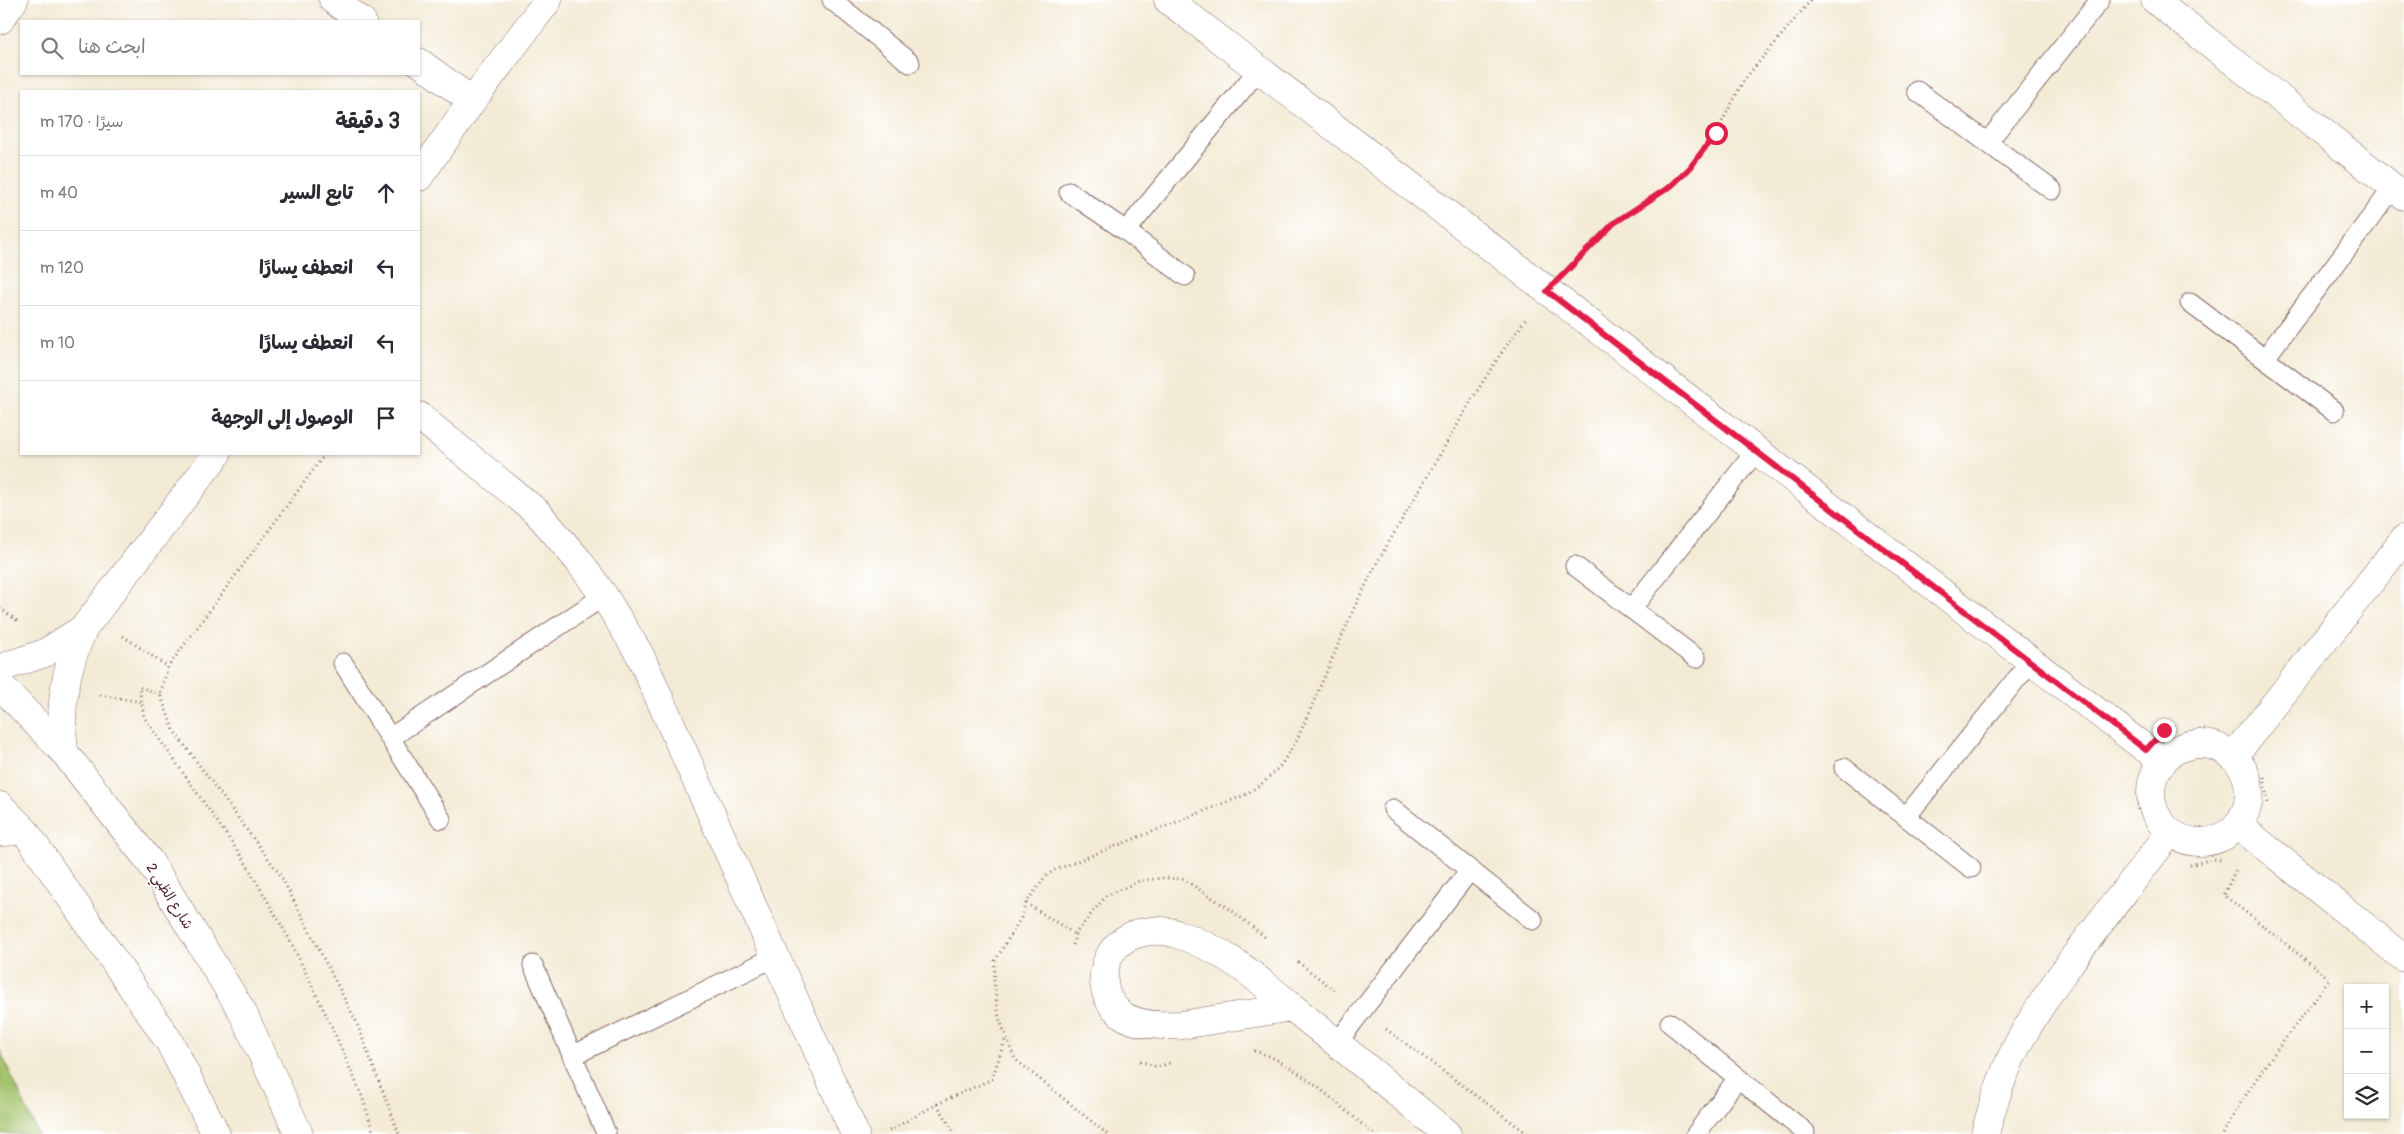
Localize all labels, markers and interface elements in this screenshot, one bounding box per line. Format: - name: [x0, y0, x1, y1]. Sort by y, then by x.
- search box: [20, 20, 420, 75]
- icon: search: [38, 34, 66, 62]
- text: ابحث هنا: [78, 35, 146, 59]
- text: 3 دقيقة: [335, 108, 400, 135]
- text: سيرًا · 170 m: [40, 112, 123, 132]
- route start: [1705, 122, 1728, 145]
- icon: ahead: [372, 179, 400, 207]
- text: تابع السير: [281, 181, 353, 205]
- text: 40 m: [40, 183, 78, 203]
- icon: left: [372, 254, 400, 282]
- text: انعطف يسارًا: [259, 256, 353, 280]
- text: 120 m: [40, 258, 84, 278]
- icon: left: [372, 329, 400, 357]
- text: انعطف يسارًا: [259, 331, 353, 355]
- text: 10 m: [40, 333, 75, 353]
- icon: arrive: [372, 404, 400, 432]
- text: الوصول إلى الوجهة: [211, 406, 353, 430]
- route end: [2153, 719, 2176, 742]
- street label: شارع الظبي 2: [139, 860, 197, 935]
- map controls: [2344, 984, 2389, 1119]
- button: +: [2344, 984, 2389, 1029]
- button: −: [2344, 1029, 2389, 1074]
- button: layers: [2344, 1074, 2389, 1119]

